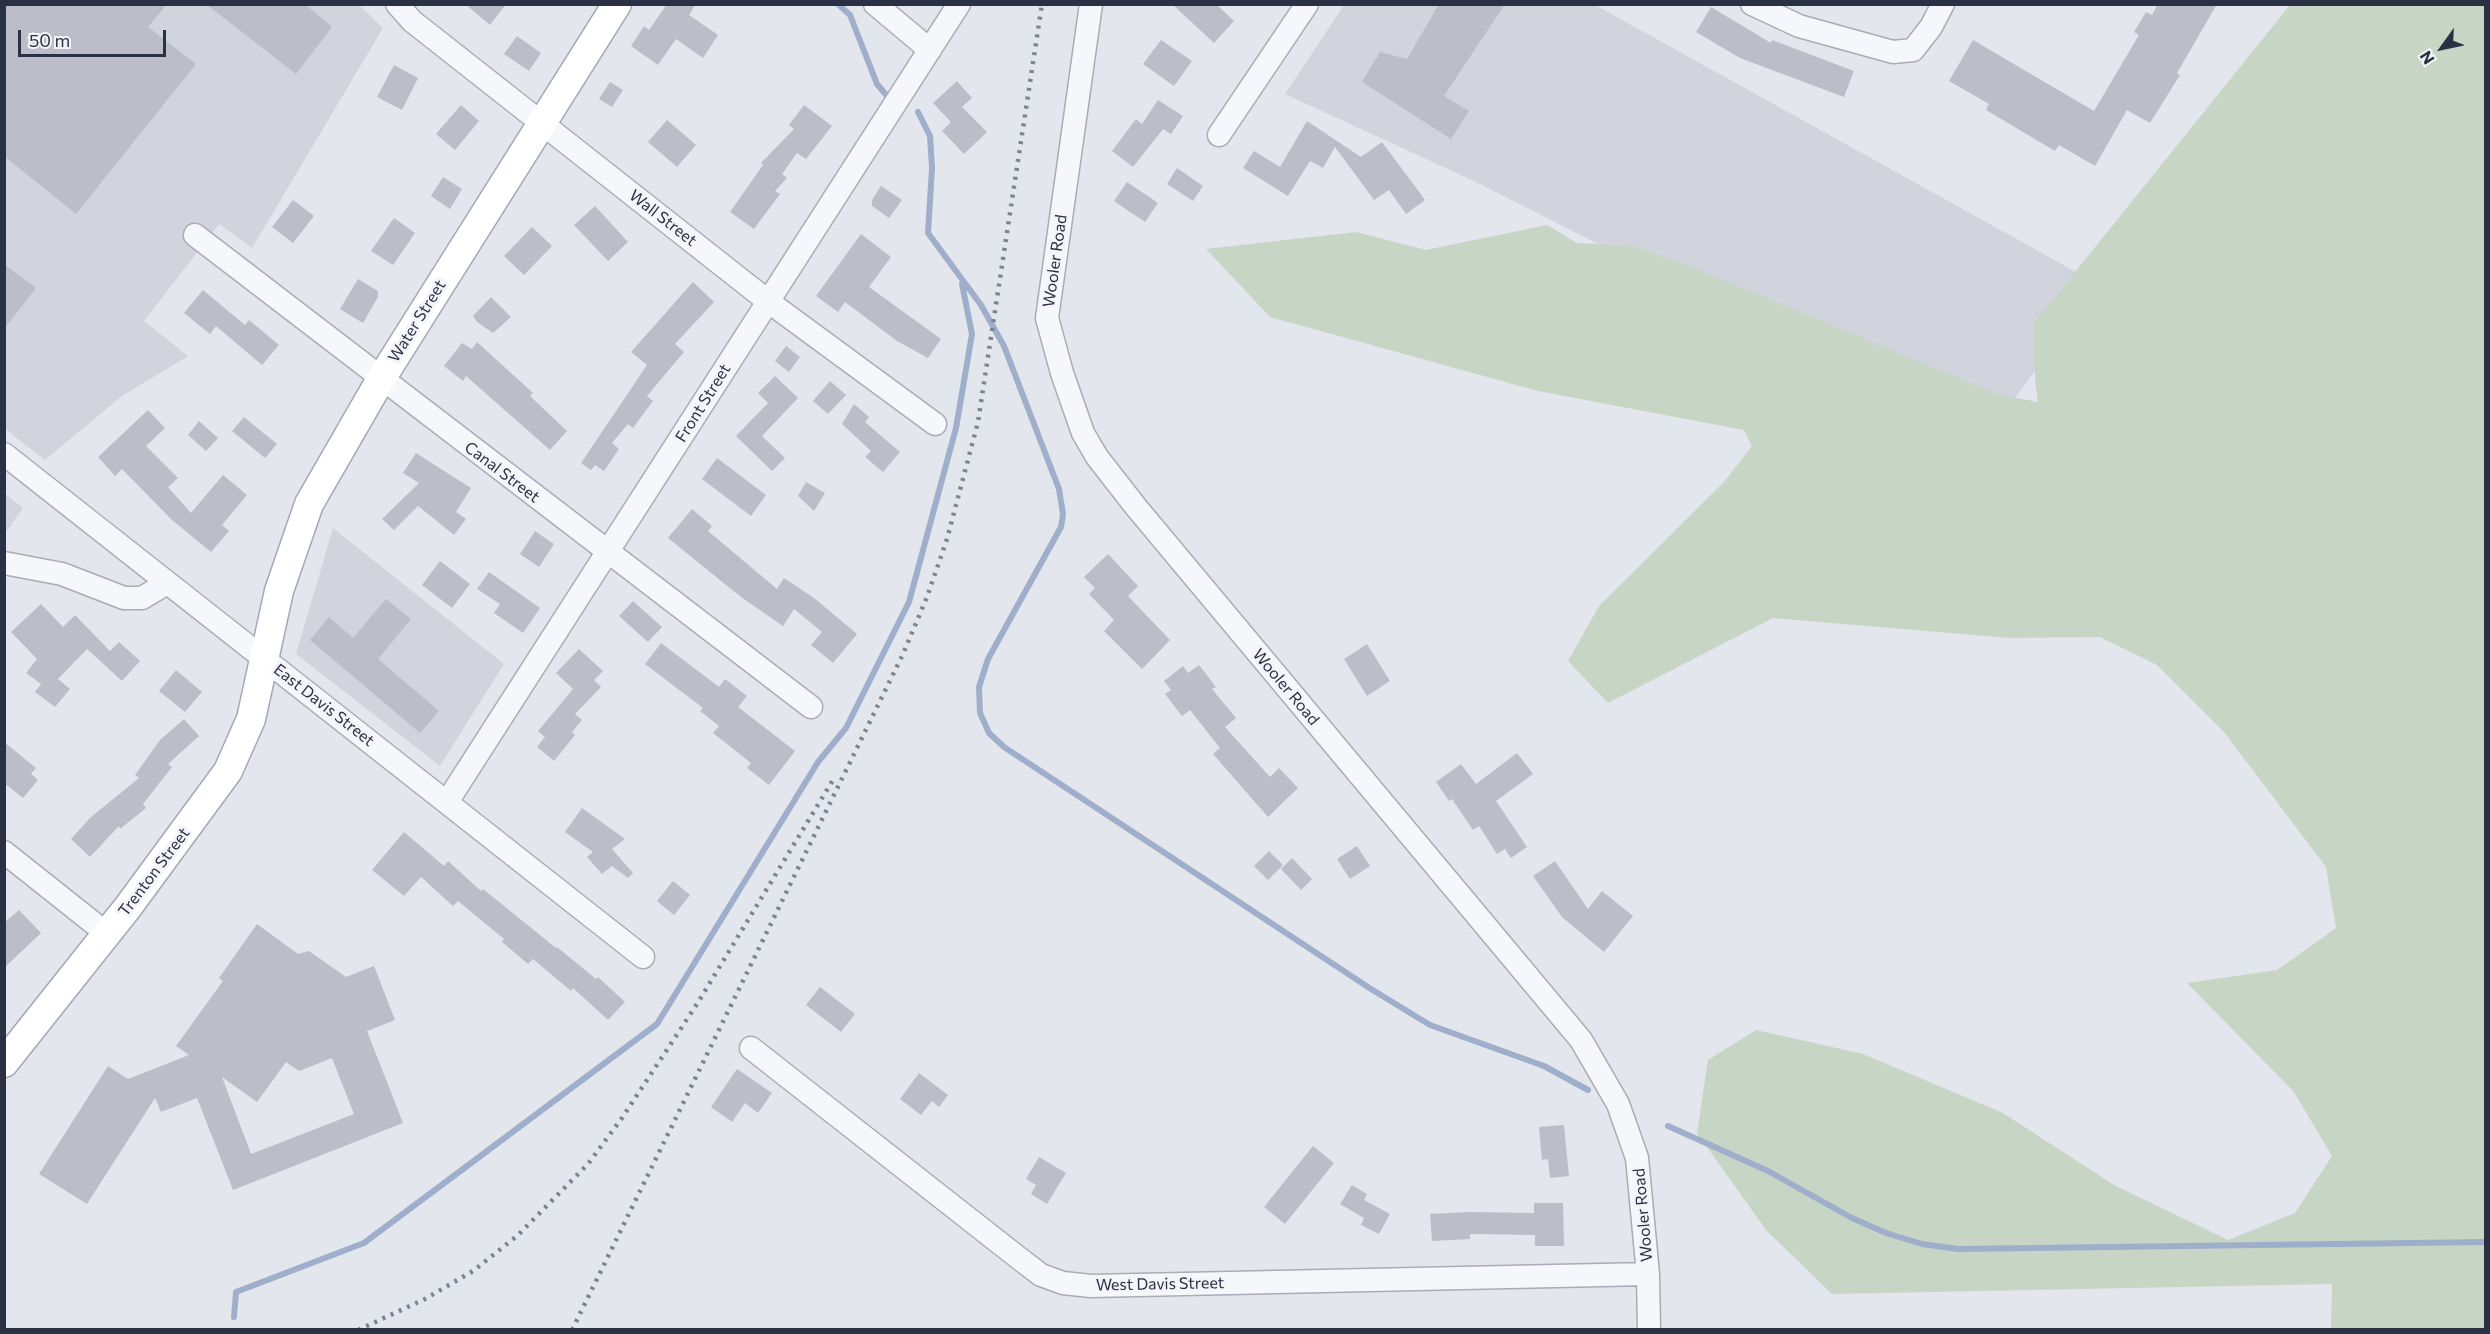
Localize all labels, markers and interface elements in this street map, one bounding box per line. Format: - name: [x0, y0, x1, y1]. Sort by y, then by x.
- scale bar: [21, 18, 170, 56]
- north arrow: [2412, 18, 2472, 78]
- text: 50 m: [29, 29, 70, 51]
- text: N: [2415, 48, 2438, 68]
- street label: Wall Street: [625, 186, 701, 250]
- street label: Wooler Road: [1039, 213, 1071, 309]
- street label: Water Street: [384, 276, 450, 366]
- street label: Front Street: [671, 360, 735, 446]
- street label: Canal Street: [461, 437, 543, 507]
- street label: Wooler Road: [1249, 645, 1323, 729]
- street label: East Davis Street: [270, 660, 378, 750]
- street label: Trenton Street: [114, 824, 194, 920]
- street label: Wooler Road: [1629, 1168, 1657, 1262]
- street label: West Davis Street: [1096, 1273, 1224, 1295]

